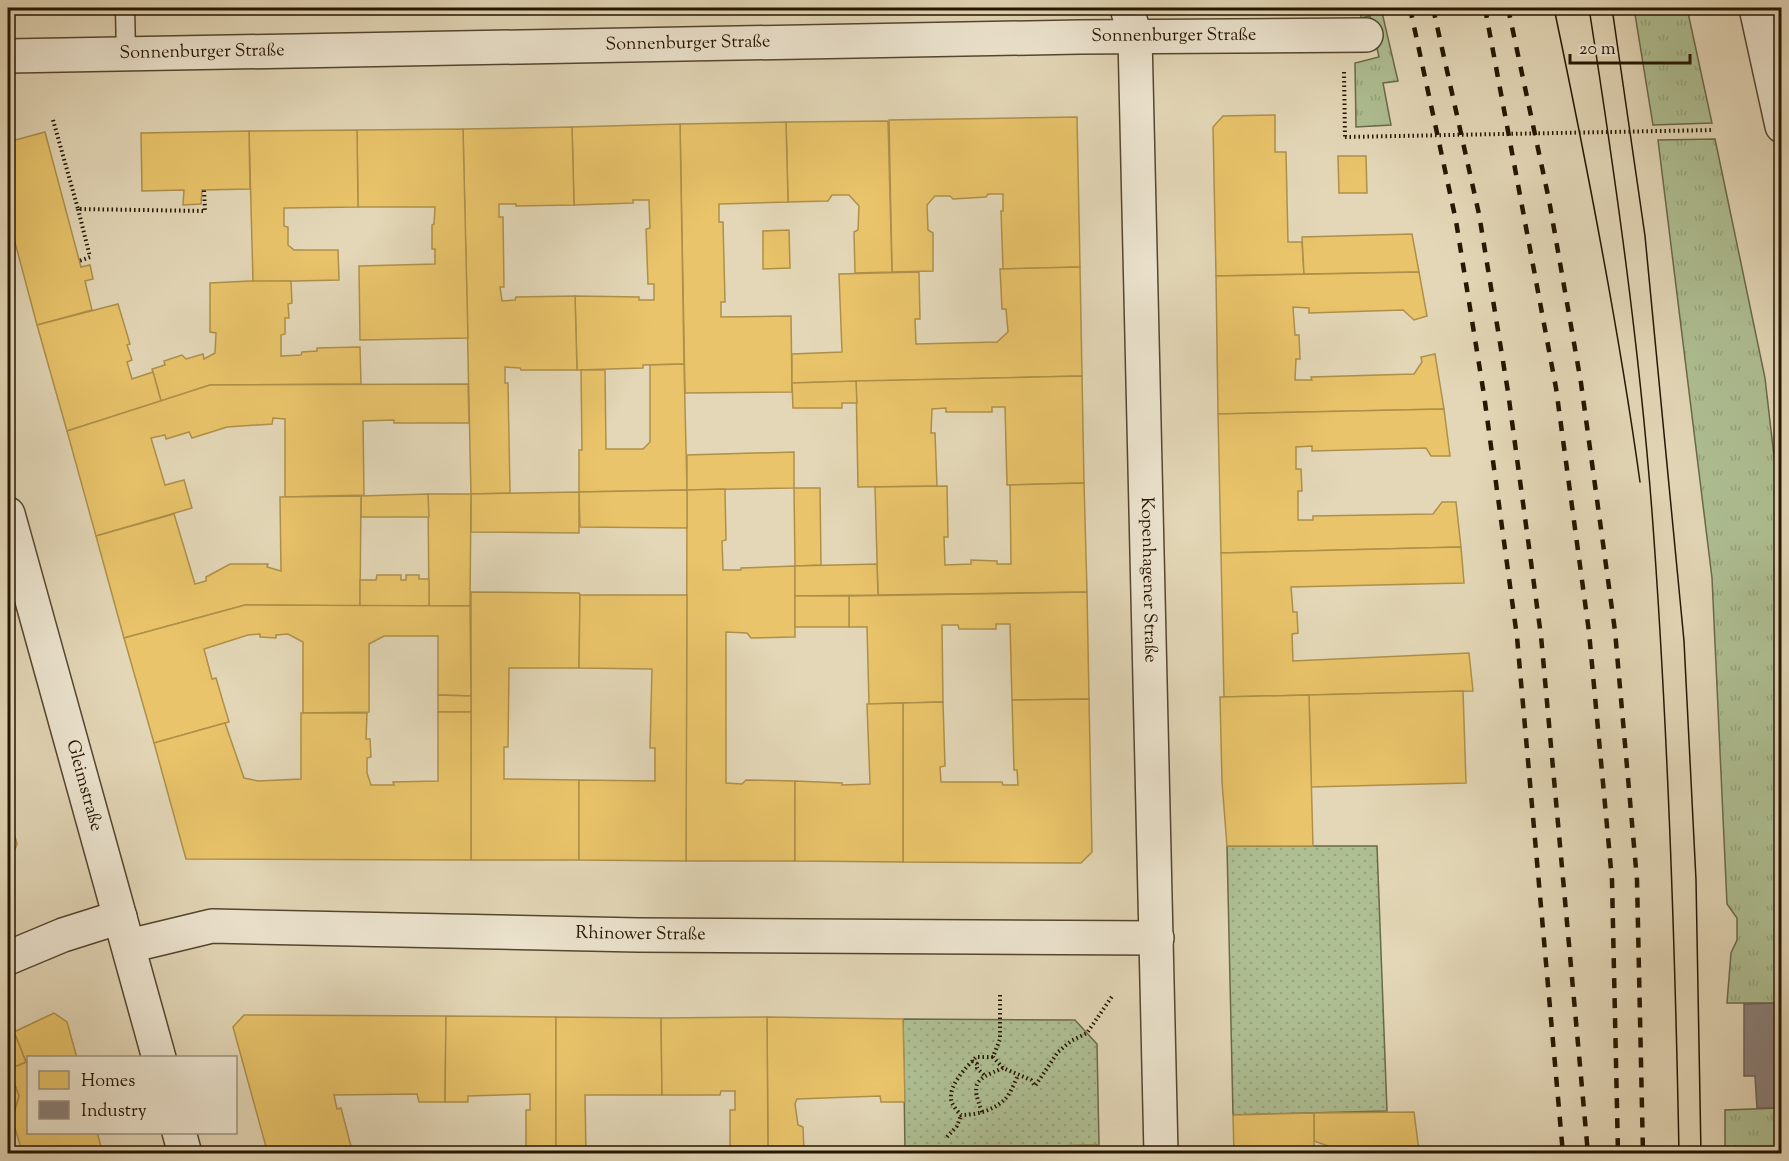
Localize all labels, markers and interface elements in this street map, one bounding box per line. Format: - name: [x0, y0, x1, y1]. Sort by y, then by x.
- street label: Sonnenburger Straße: [1091, 23, 1256, 50]
- scale bar: [1570, 27, 1690, 65]
- street label: Sonnenburger Straße: [605, 29, 771, 58]
- text: 20 m: [1579, 37, 1616, 63]
- street label: Sonnenburger Straße: [119, 38, 285, 67]
- street label: Kopenhagener Straße: [1133, 497, 1163, 663]
- street label: Gleimstraße: [58, 737, 109, 835]
- street label: Rhinower Straße: [575, 921, 706, 948]
- legend: [27, 1056, 237, 1134]
- text: Homes: [81, 1069, 135, 1095]
- text: Industry: [81, 1099, 147, 1125]

